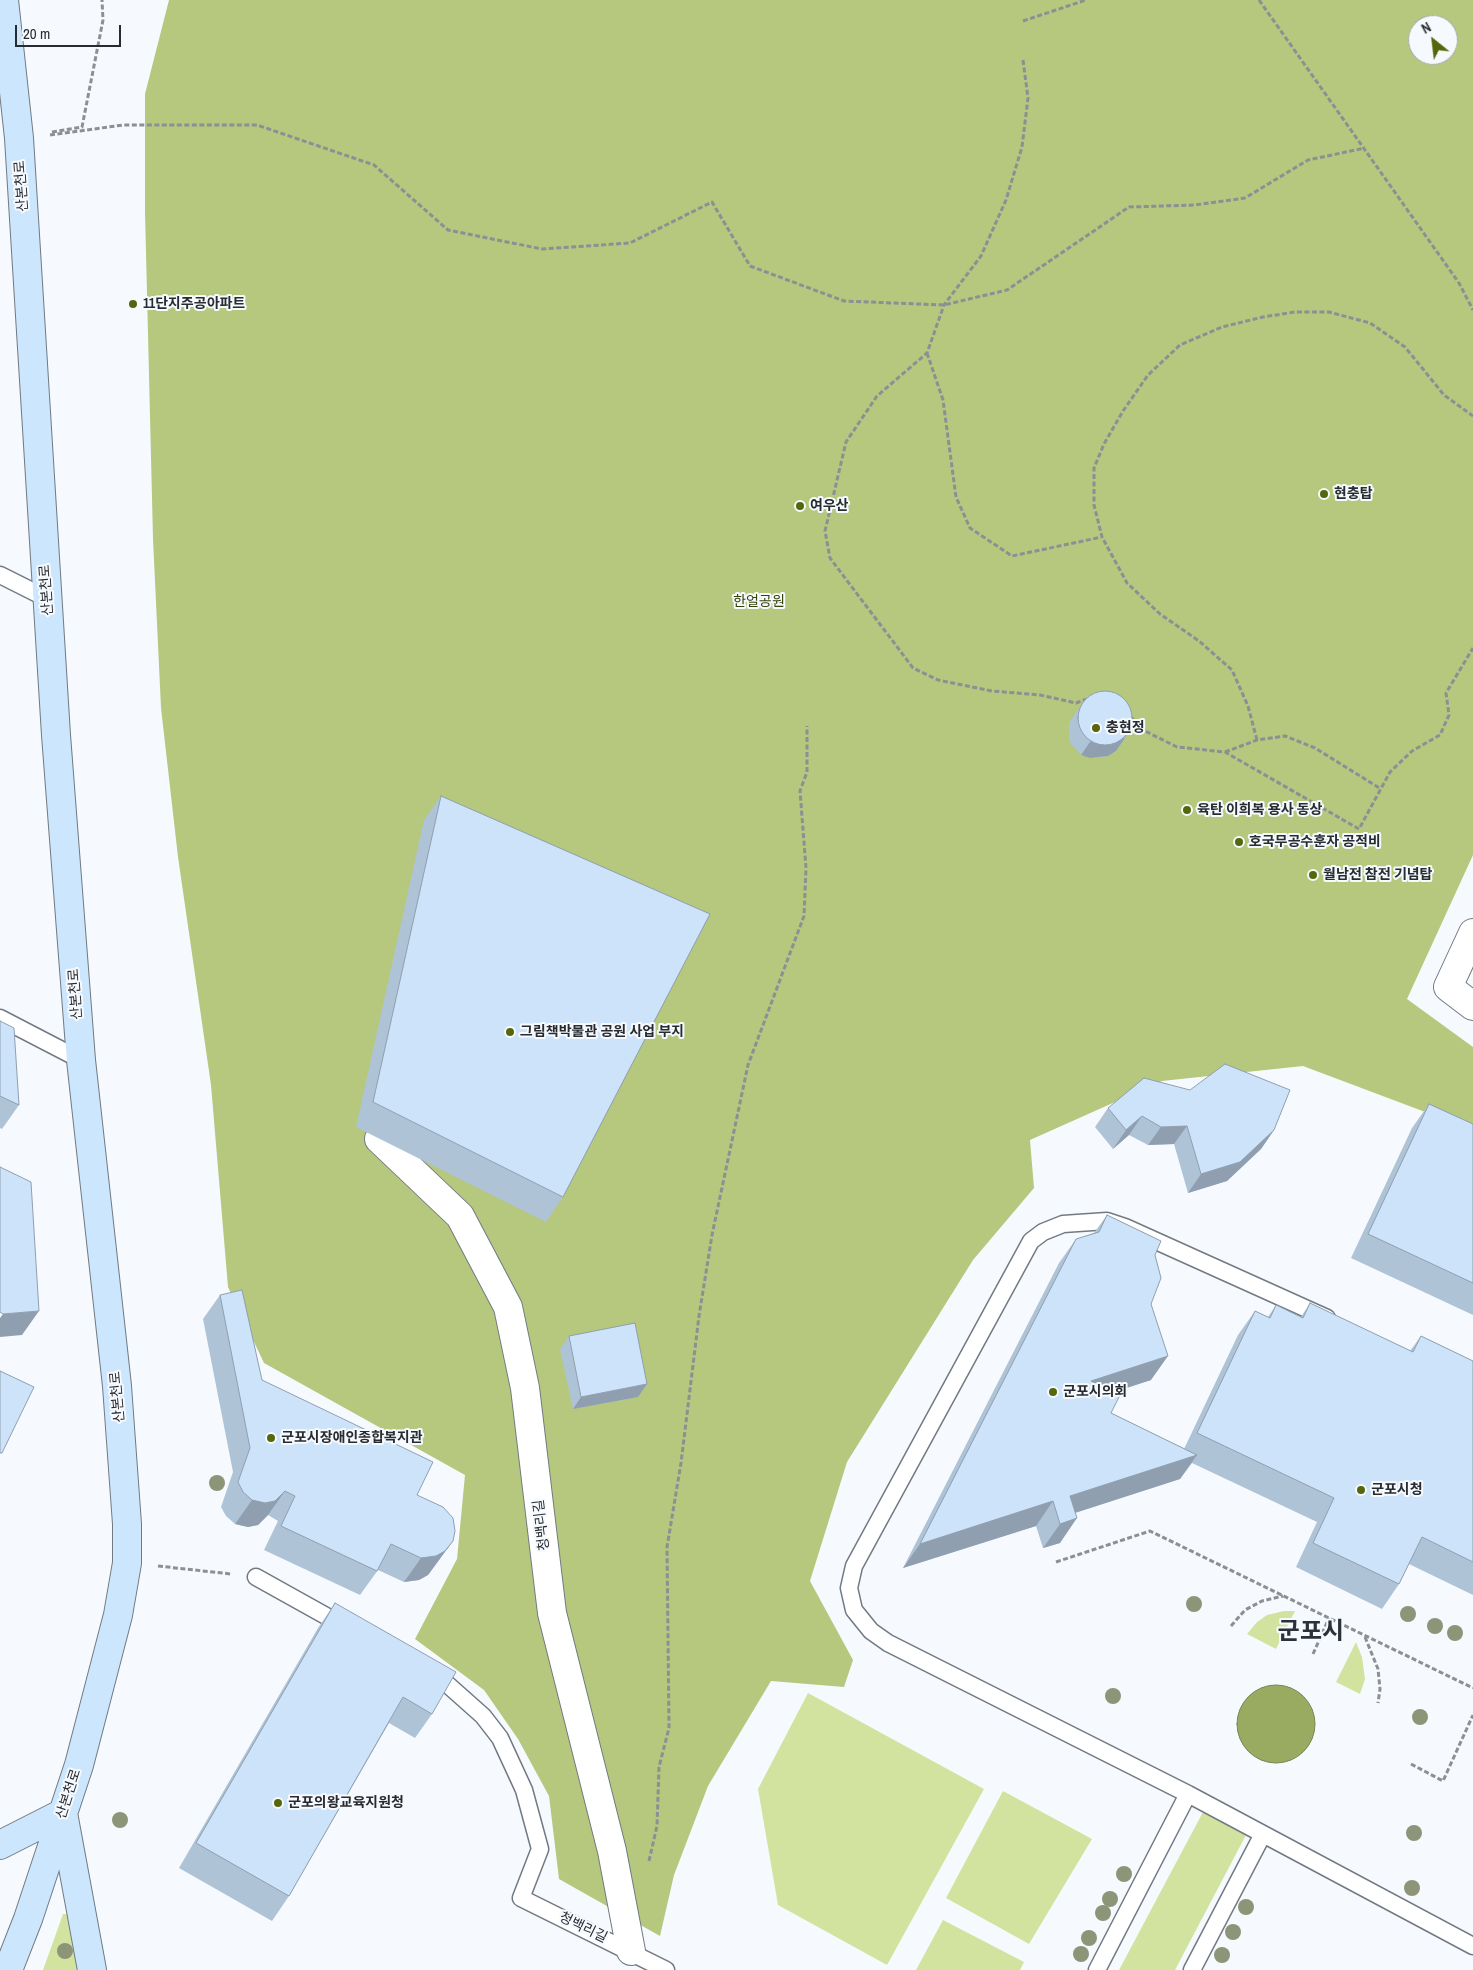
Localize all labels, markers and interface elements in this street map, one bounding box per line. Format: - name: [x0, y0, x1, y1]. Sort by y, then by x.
- scale bar: [18, 15, 124, 47]
- north arrow: [1408, 15, 1458, 65]
- text: N: [1418, 18, 1434, 38]
- text: 20 m: [23, 23, 50, 44]
- street label: 산본천로: [12, 160, 32, 212]
- place label: 11단지주공아파트: [143, 296, 245, 312]
- marker: 11단지주공아파트: [127, 298, 139, 310]
- place label: 현충탑: [1334, 486, 1373, 502]
- marker: 현충탑: [1318, 488, 1330, 500]
- place label: 여우산: [810, 498, 849, 514]
- marker: 여우산: [794, 500, 806, 512]
- street label: 산본천로: [37, 564, 57, 616]
- park label: 한얼공원: [733, 594, 785, 610]
- place label: 충현정: [1106, 720, 1145, 736]
- marker: 충현정: [1090, 722, 1102, 734]
- place label: 육탄 이희복 용사 동상: [1197, 802, 1322, 818]
- marker: 육탄 이희복 용사 동상: [1181, 804, 1193, 816]
- place label: 호국무공수훈자 공적비: [1249, 834, 1381, 850]
- marker: 호국무공수훈자 공적비: [1233, 836, 1245, 848]
- place label: 월남전 참전 기념탑: [1323, 867, 1432, 883]
- marker: 월남전 참전 기념탑: [1307, 869, 1319, 881]
- street label: 산본천로: [66, 968, 86, 1020]
- place label: 그림책박물관 공원 사업 부지: [520, 1024, 684, 1040]
- marker: 그림책박물관 공원 사업 부지: [504, 1026, 516, 1038]
- street label: 산본천로: [107, 1371, 129, 1423]
- place label: 군포시의회: [1063, 1384, 1127, 1400]
- marker: 군포시의회: [1047, 1386, 1059, 1398]
- place label: 군포시장애인종합복지관: [281, 1430, 423, 1446]
- marker: 군포시장애인종합복지관: [265, 1432, 277, 1444]
- place label: 군포시청: [1371, 1482, 1423, 1498]
- marker: 군포시청: [1355, 1484, 1367, 1496]
- street label: 청백리길: [531, 1498, 553, 1552]
- district label: 군포시: [1278, 1619, 1344, 1647]
- street label: 산본천로: [53, 1767, 85, 1821]
- place label: 군포의왕교육지원청: [288, 1795, 404, 1811]
- marker: 군포의왕교육지원청: [272, 1797, 284, 1809]
- street label: 청백리길: [556, 1909, 610, 1947]

